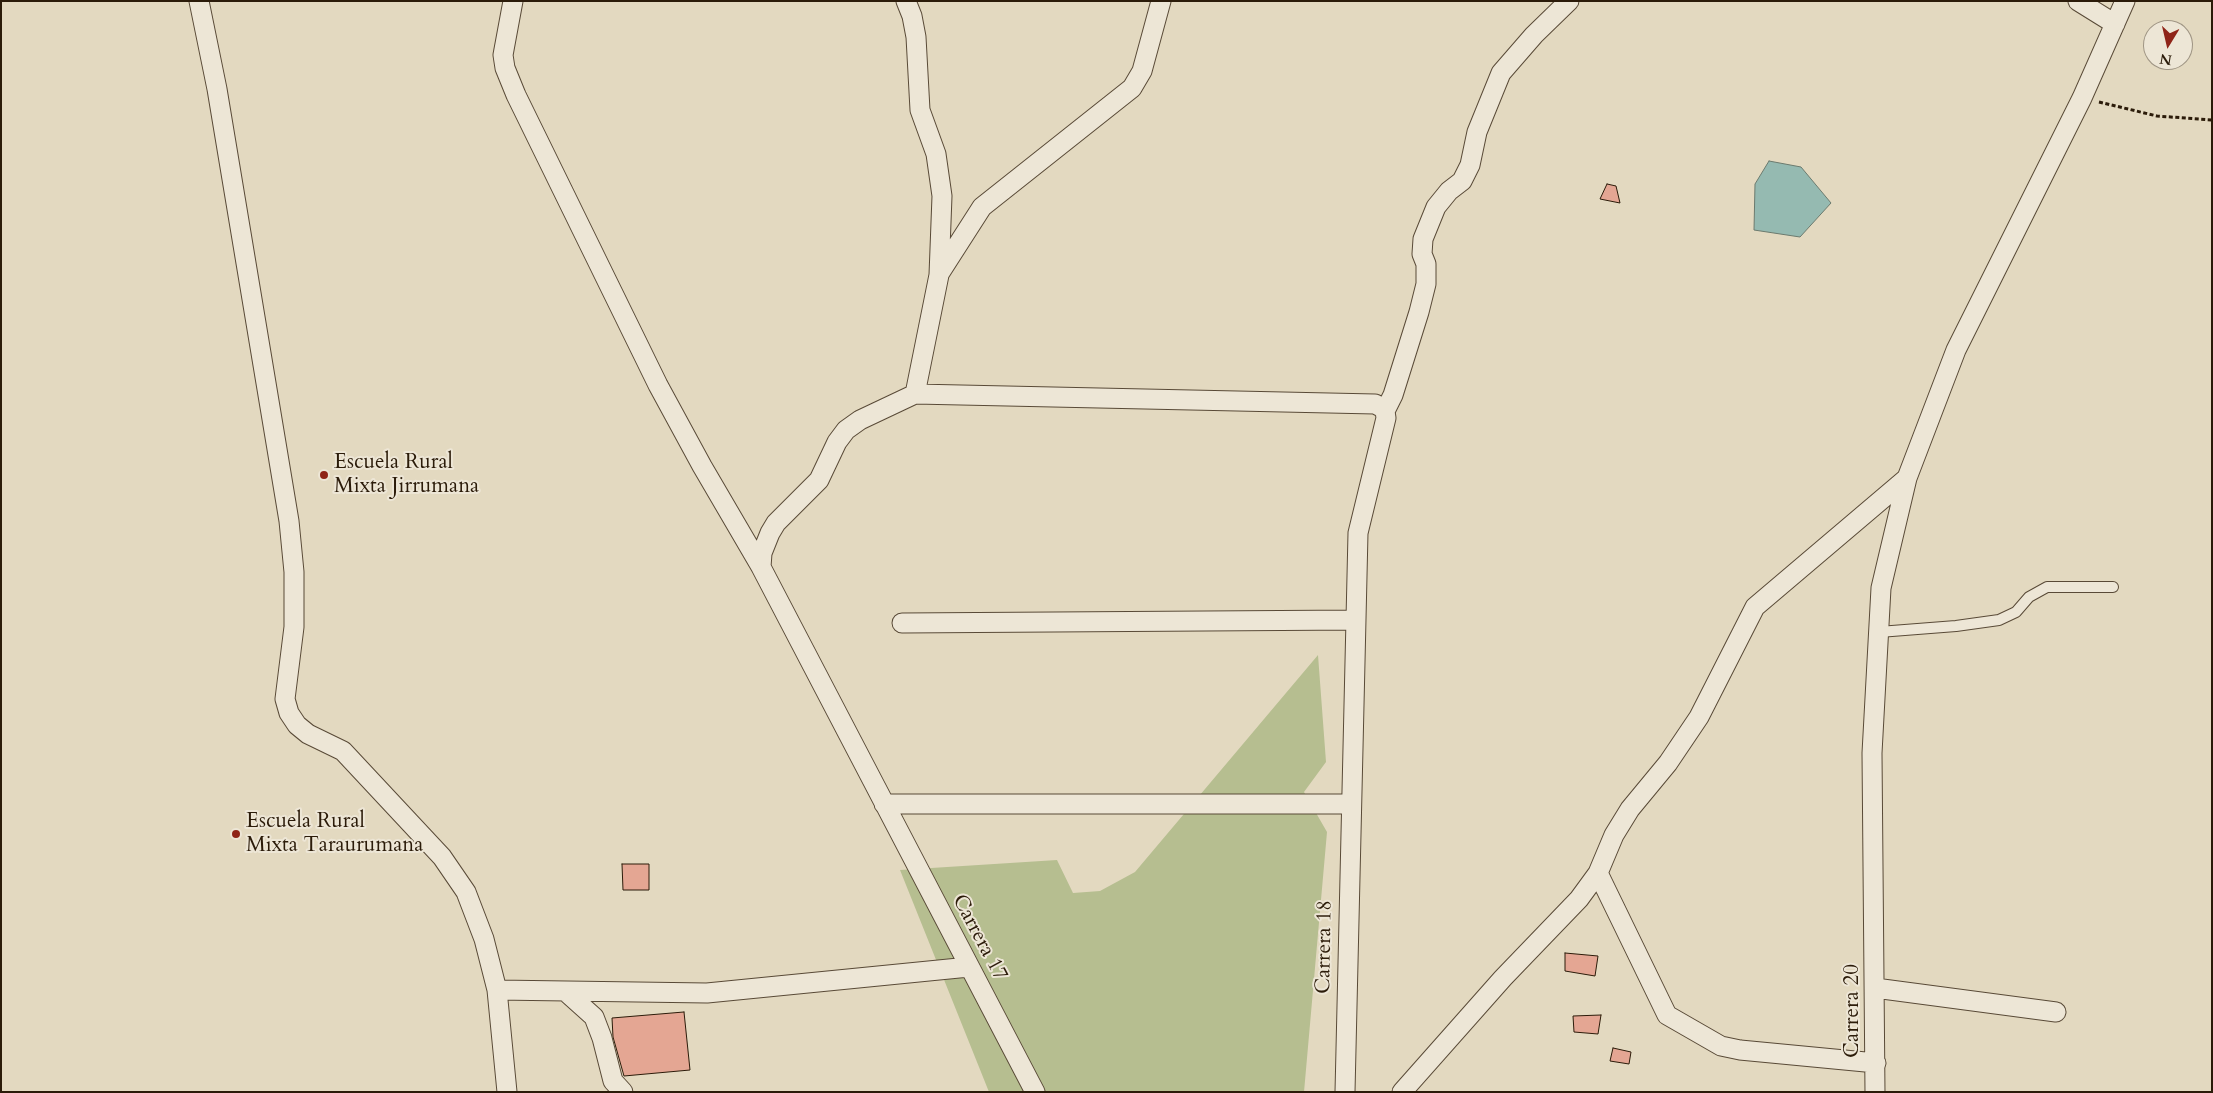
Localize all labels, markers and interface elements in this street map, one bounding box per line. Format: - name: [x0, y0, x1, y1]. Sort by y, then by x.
- north arrow: [2143, 20, 2193, 70]
- text: N: [2158, 49, 2173, 70]
- place label: Escuela Rural Mixta Jirrumana: [334, 450, 479, 500]
- marker: Escuela Rural Mixta Jirrumana: [318, 469, 330, 481]
- place label: Escuela Rural Mixta Taraurumana: [246, 809, 423, 859]
- marker: Escuela Rural Mixta Taraurumana: [230, 828, 242, 840]
- street label: Carrera 17: [946, 891, 1012, 985]
- street label: Carrera 18: [1312, 900, 1338, 994]
- street label: Carrera 20: [1840, 964, 1866, 1058]

